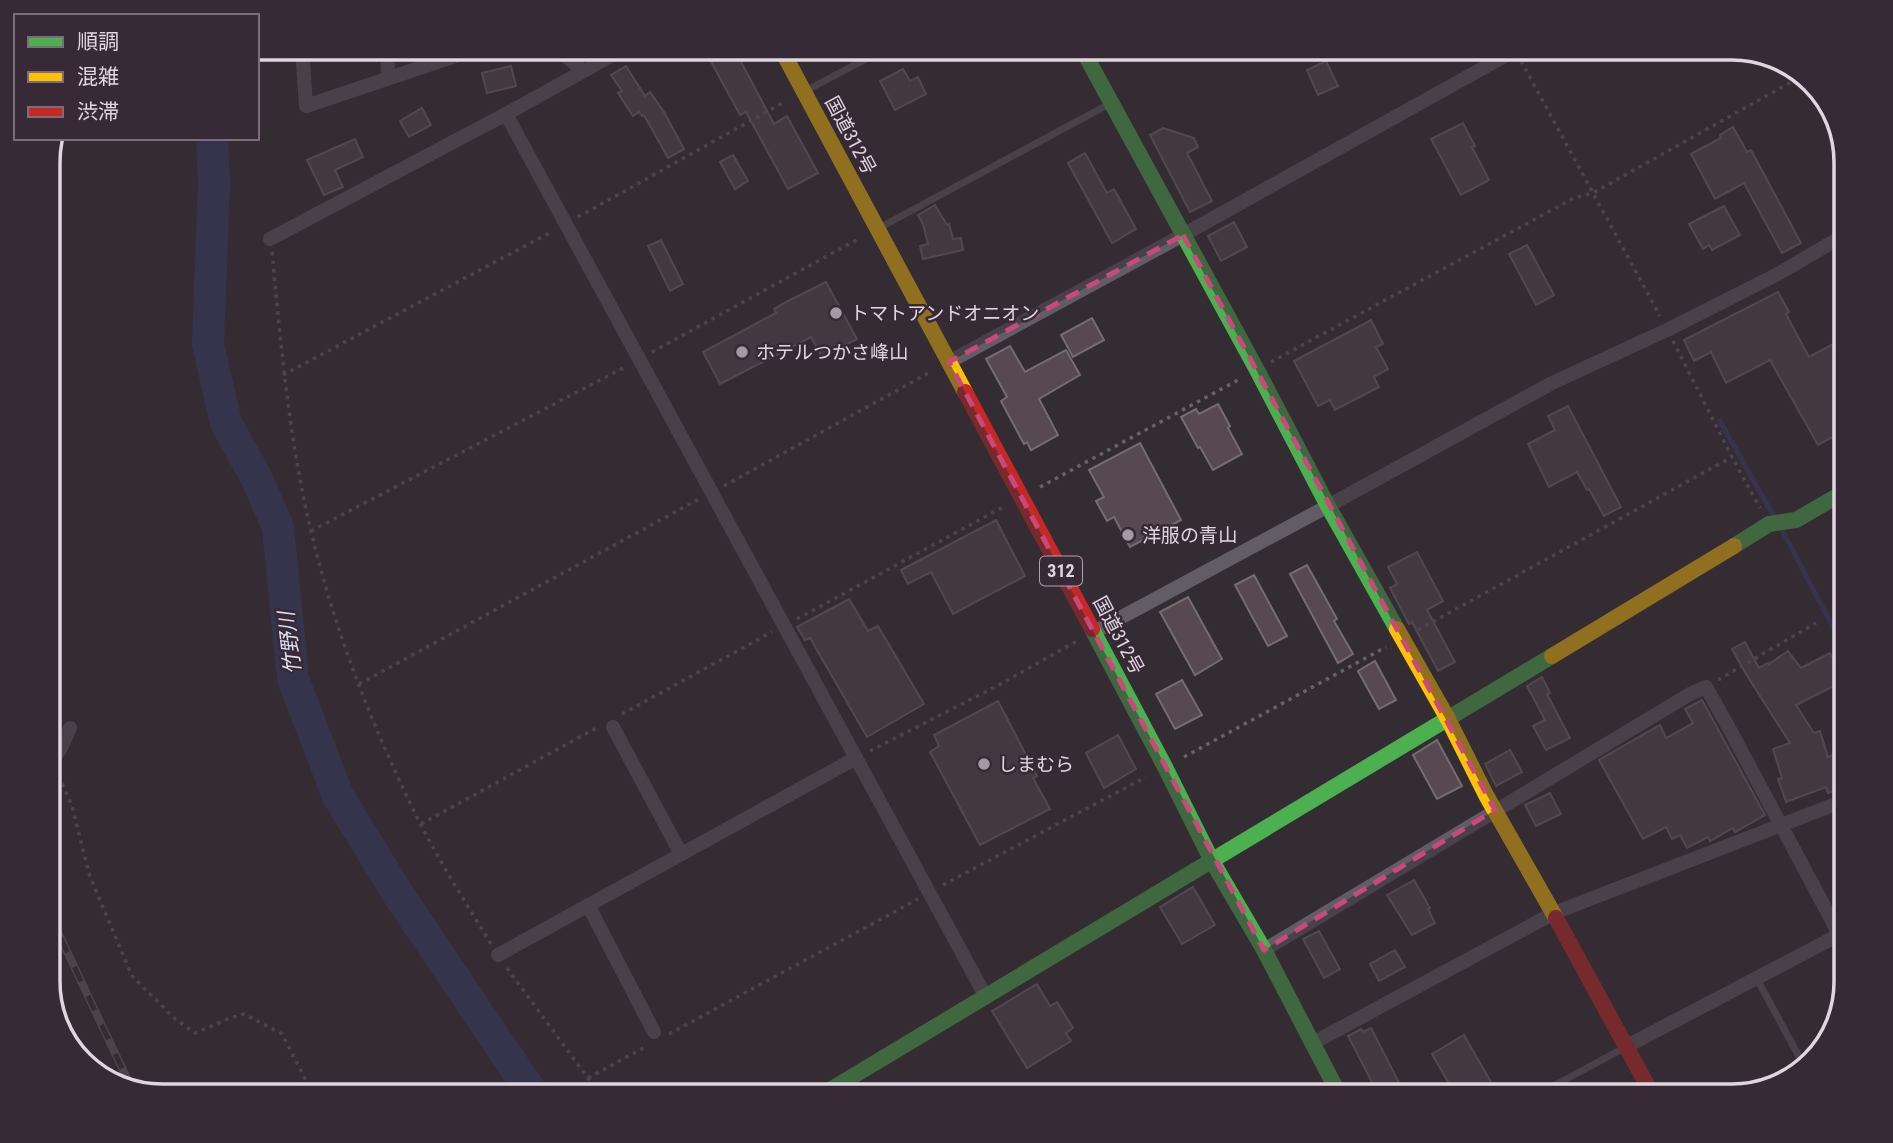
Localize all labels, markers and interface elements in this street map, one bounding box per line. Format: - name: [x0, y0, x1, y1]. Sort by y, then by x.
- legend: [14, 14, 259, 140]
- text: 順調: [77, 30, 119, 54]
- text: 混雑: [77, 65, 119, 89]
- street label: 国道312号: [820, 92, 881, 178]
- text: 渋滞: [77, 100, 119, 124]
- place label: トマトアンドオニオン: [850, 302, 1039, 325]
- marker: トマトアンドオニオン: [828, 305, 844, 321]
- place label: ホテルつかさ峰山: [756, 341, 908, 364]
- marker: ホテルつかさ峰山: [734, 344, 750, 360]
- place label: 洋服の青山: [1142, 524, 1237, 547]
- marker: 洋服の青山: [1120, 527, 1136, 543]
- road number: 312: [1040, 556, 1082, 586]
- street label: 国道312号: [1088, 592, 1149, 678]
- water label: 竹野川: [274, 608, 306, 676]
- place label: しまむら: [998, 753, 1074, 776]
- marker: しまむら: [976, 756, 992, 772]

